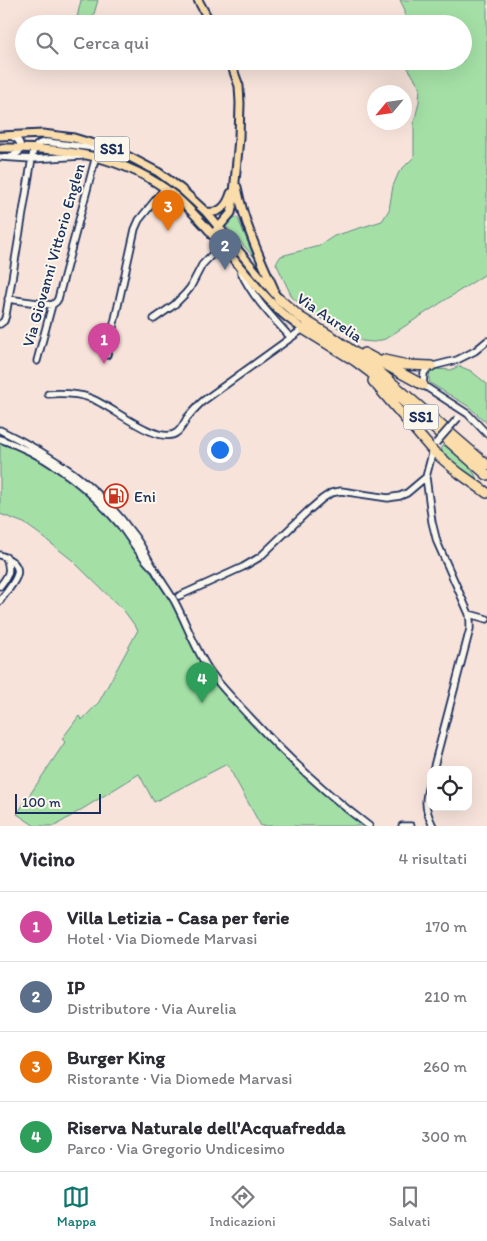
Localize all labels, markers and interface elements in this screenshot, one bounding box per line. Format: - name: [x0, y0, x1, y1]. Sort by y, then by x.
- search box: [15, 15, 472, 70]
- icon: search: [33, 29, 61, 57]
- text: Cerca qui: [73, 31, 149, 54]
- north arrow: [367, 85, 412, 130]
- road number: SS1: [94, 136, 130, 162]
- street label: Via Giovanni Vittorio Englen: [18, 161, 89, 349]
- pin: 3: [152, 190, 184, 231]
- pin: 2: [209, 229, 241, 270]
- street label: Via Aurelia: [293, 289, 367, 347]
- pin: 1: [88, 323, 120, 364]
- road number: SS1: [404, 404, 438, 430]
- your location: [207, 437, 233, 463]
- fuel station icon: Eni: [103, 483, 129, 509]
- place label: Eni: [134, 487, 156, 506]
- pin: 4: [186, 662, 218, 703]
- map controls: [427, 766, 472, 811]
- button: locate: [427, 766, 472, 811]
- scale bar: [15, 791, 101, 814]
- text: 100 m: [22, 794, 61, 811]
- text: Vicino: [20, 846, 75, 871]
- text: 4 risultati: [399, 849, 467, 868]
- text: Villa Letizia - Casa per ferie: [67, 906, 289, 929]
- text: 1: [32, 917, 40, 936]
- text: 170 m: [425, 917, 467, 936]
- text: Hotel · Via Diomede Marvasi: [67, 929, 257, 948]
- text: IP: [67, 976, 85, 999]
- text: 2: [32, 987, 40, 1006]
- text: 210 m: [424, 987, 467, 1006]
- text: Distributore · Via Aurelia: [67, 999, 237, 1018]
- text: Burger King: [67, 1046, 165, 1069]
- text: 3: [32, 1057, 40, 1076]
- text: 260 m: [423, 1057, 467, 1076]
- text: Ristorante · Via Diomede Marvasi: [67, 1069, 292, 1088]
- text: Riserva Naturale dell'Acquafredda: [67, 1116, 346, 1139]
- text: 4: [31, 1127, 41, 1146]
- text: 300 m: [422, 1127, 467, 1146]
- text: Parco · Via Gregorio Undicesimo: [67, 1139, 285, 1158]
- tab: Mappa: [57, 1183, 96, 1230]
- tab: Indicazioni: [210, 1183, 276, 1230]
- tab: Salvati: [389, 1183, 430, 1230]

